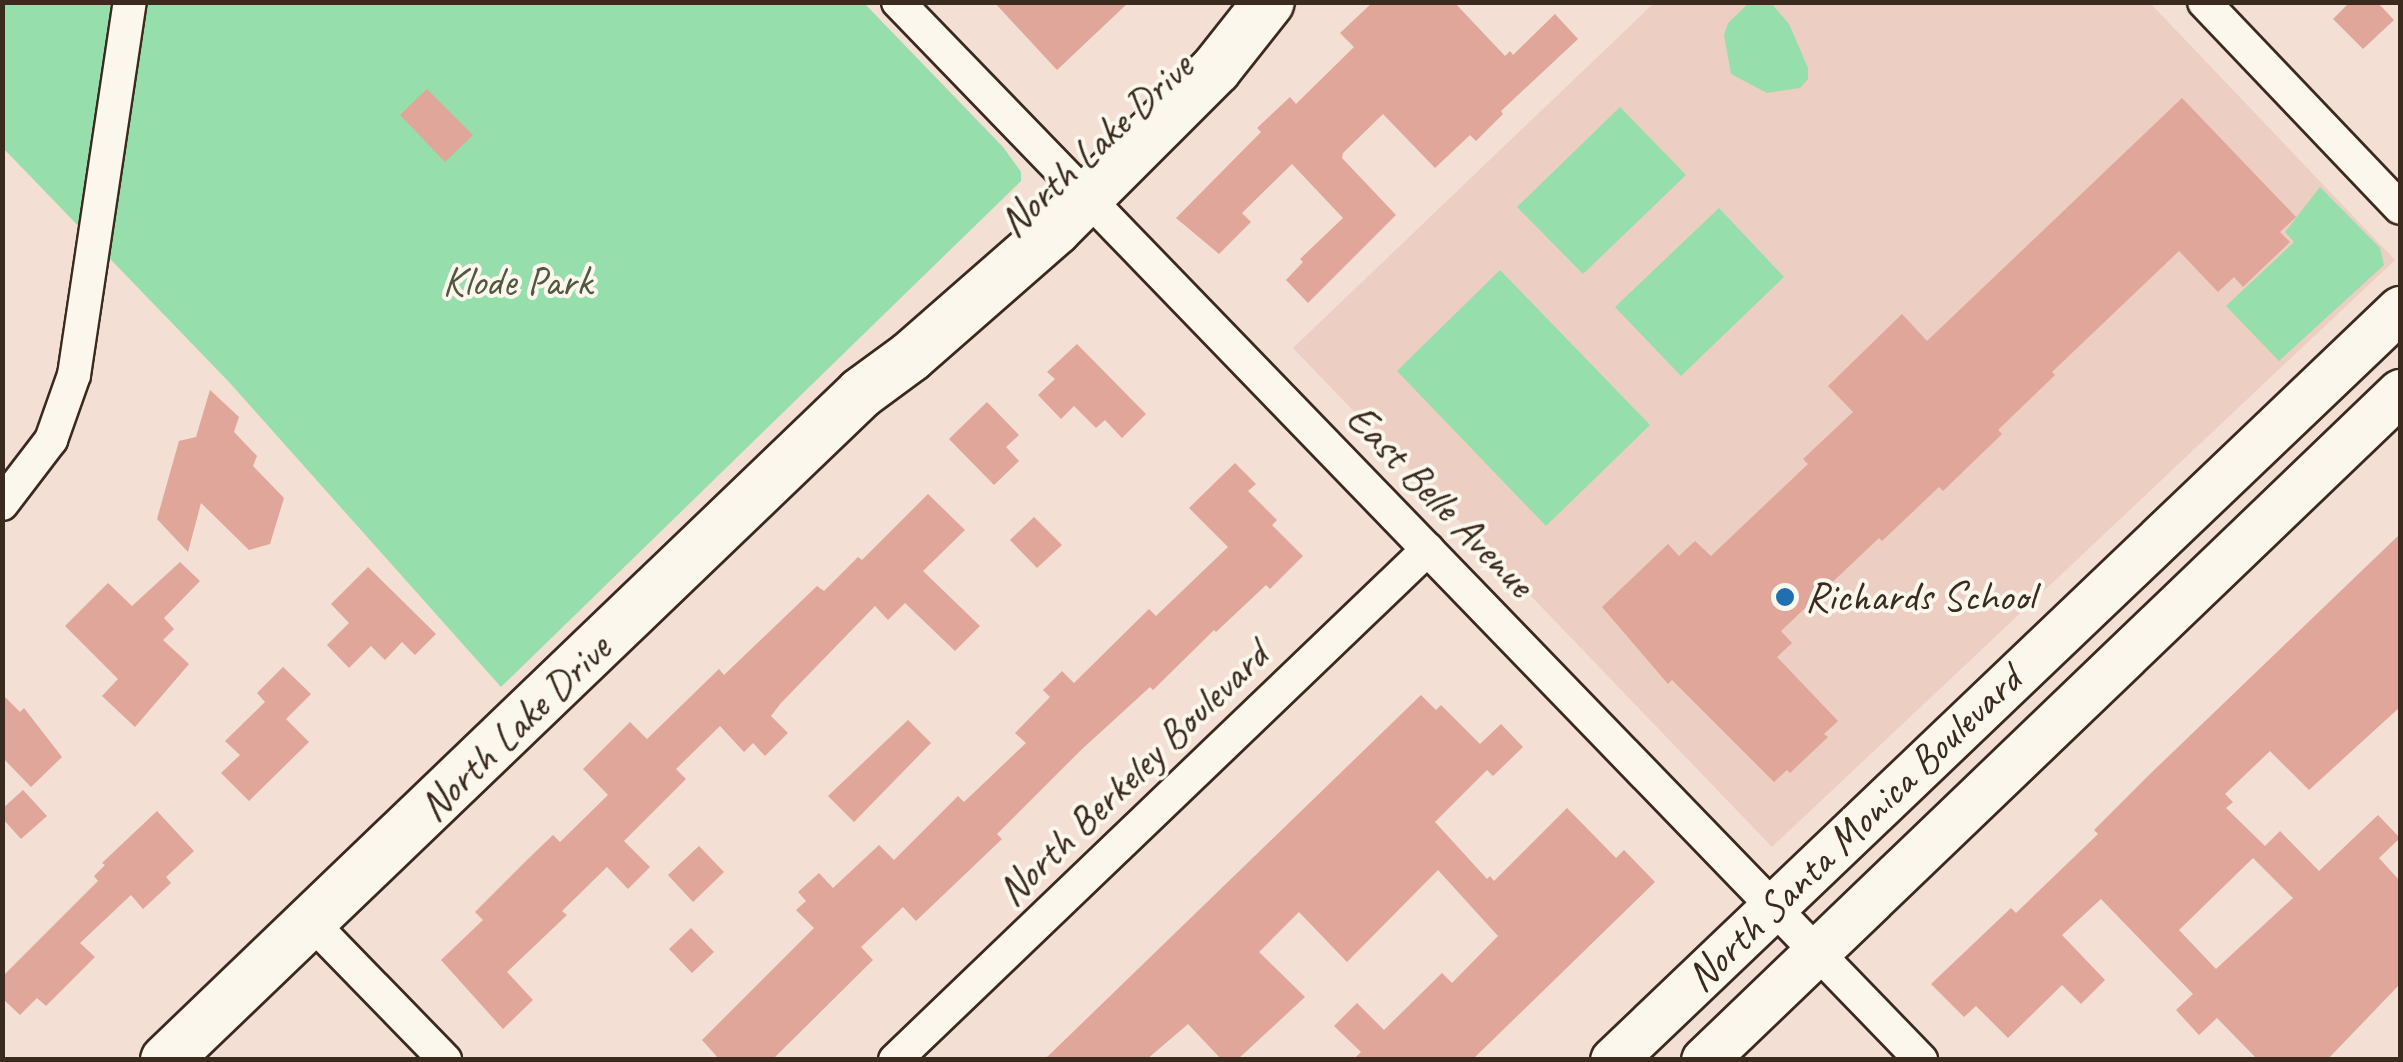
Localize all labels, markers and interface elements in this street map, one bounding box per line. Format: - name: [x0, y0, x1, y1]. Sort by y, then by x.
- street label: North Lake Drive: [988, 42, 1204, 248]
- park label: Klode Park: [442, 257, 592, 307]
- street label: East Belle Avenue: [1335, 394, 1545, 608]
- place label: Richards School: [1805, 572, 2033, 622]
- marker: Richards School: [1774, 586, 1796, 608]
- street label: North Lake Drive: [408, 623, 622, 833]
- street label: North Berkeley Boulevard: [986, 631, 1280, 917]
- street label: North Santa Monica Boulevard: [1676, 656, 2032, 1002]

